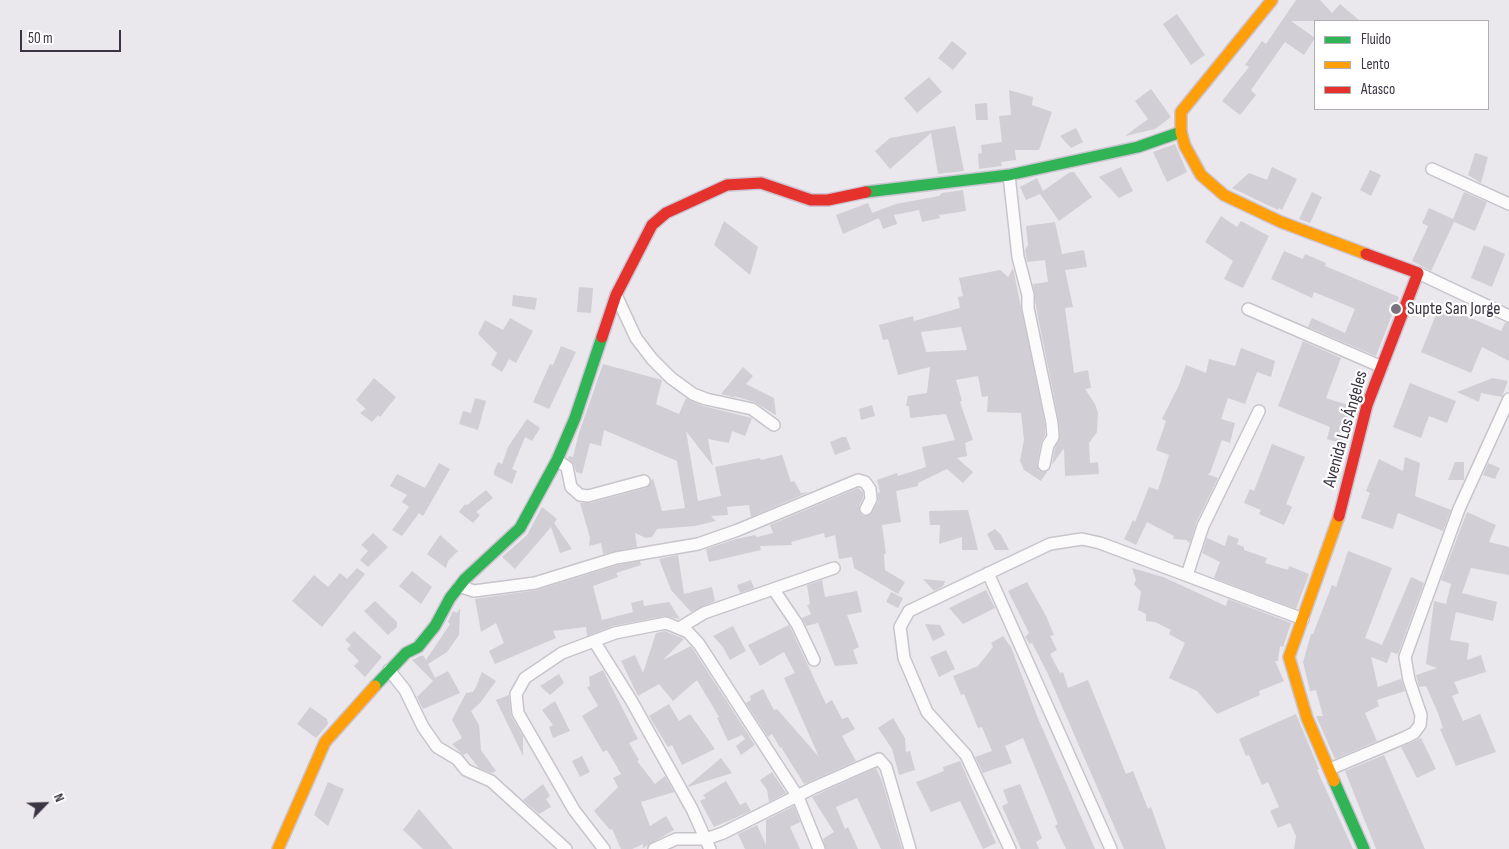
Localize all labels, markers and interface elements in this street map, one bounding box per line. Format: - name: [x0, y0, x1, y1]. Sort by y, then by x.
- scale bar: [22, 20, 124, 52]
- legend: [1314, 20, 1489, 110]
- text: 50 m: [28, 29, 53, 48]
- text: Fluido: [1361, 30, 1391, 49]
- text: Lento: [1361, 55, 1390, 74]
- text: Atasco: [1361, 80, 1395, 99]
- place label: Supte San Jorge: [1407, 298, 1501, 320]
- marker: Supte San Jorge: [1389, 302, 1403, 316]
- street label: Avenida Los Ángeles: [1319, 368, 1373, 490]
- north arrow: [20, 779, 70, 829]
- text: N: [50, 791, 68, 805]

